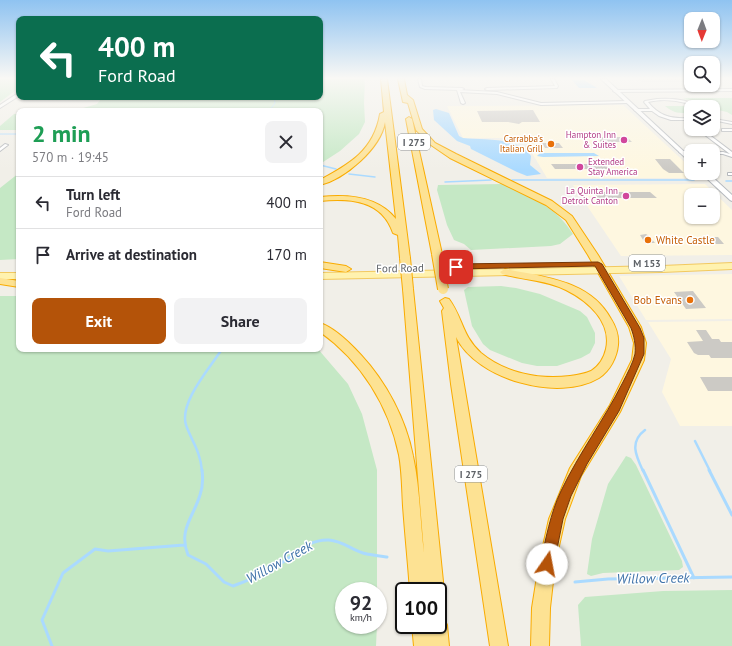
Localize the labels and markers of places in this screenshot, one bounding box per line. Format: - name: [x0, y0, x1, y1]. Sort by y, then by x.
- place label: Hampton Inn & Suites: [566, 129, 616, 150]
- place label: Carrabba's Italian Grill: [500, 133, 543, 154]
- marker: Hampton Inn & Suites: [619, 135, 629, 145]
- marker: Carrabba's Italian Grill: [546, 139, 556, 149]
- place label: Extended Stay America: [588, 156, 637, 177]
- marker: Extended Stay America: [575, 162, 585, 172]
- place label: La Quinta Inn Detroit Canton: [562, 185, 618, 206]
- marker: La Quinta Inn Detroit Canton: [621, 191, 631, 201]
- place label: White Castle: [656, 233, 715, 247]
- marker: White Castle: [643, 235, 653, 245]
- pin: [439, 250, 473, 284]
- place label: Bob Evans: [634, 293, 682, 307]
- marker: Bob Evans: [685, 295, 695, 305]

